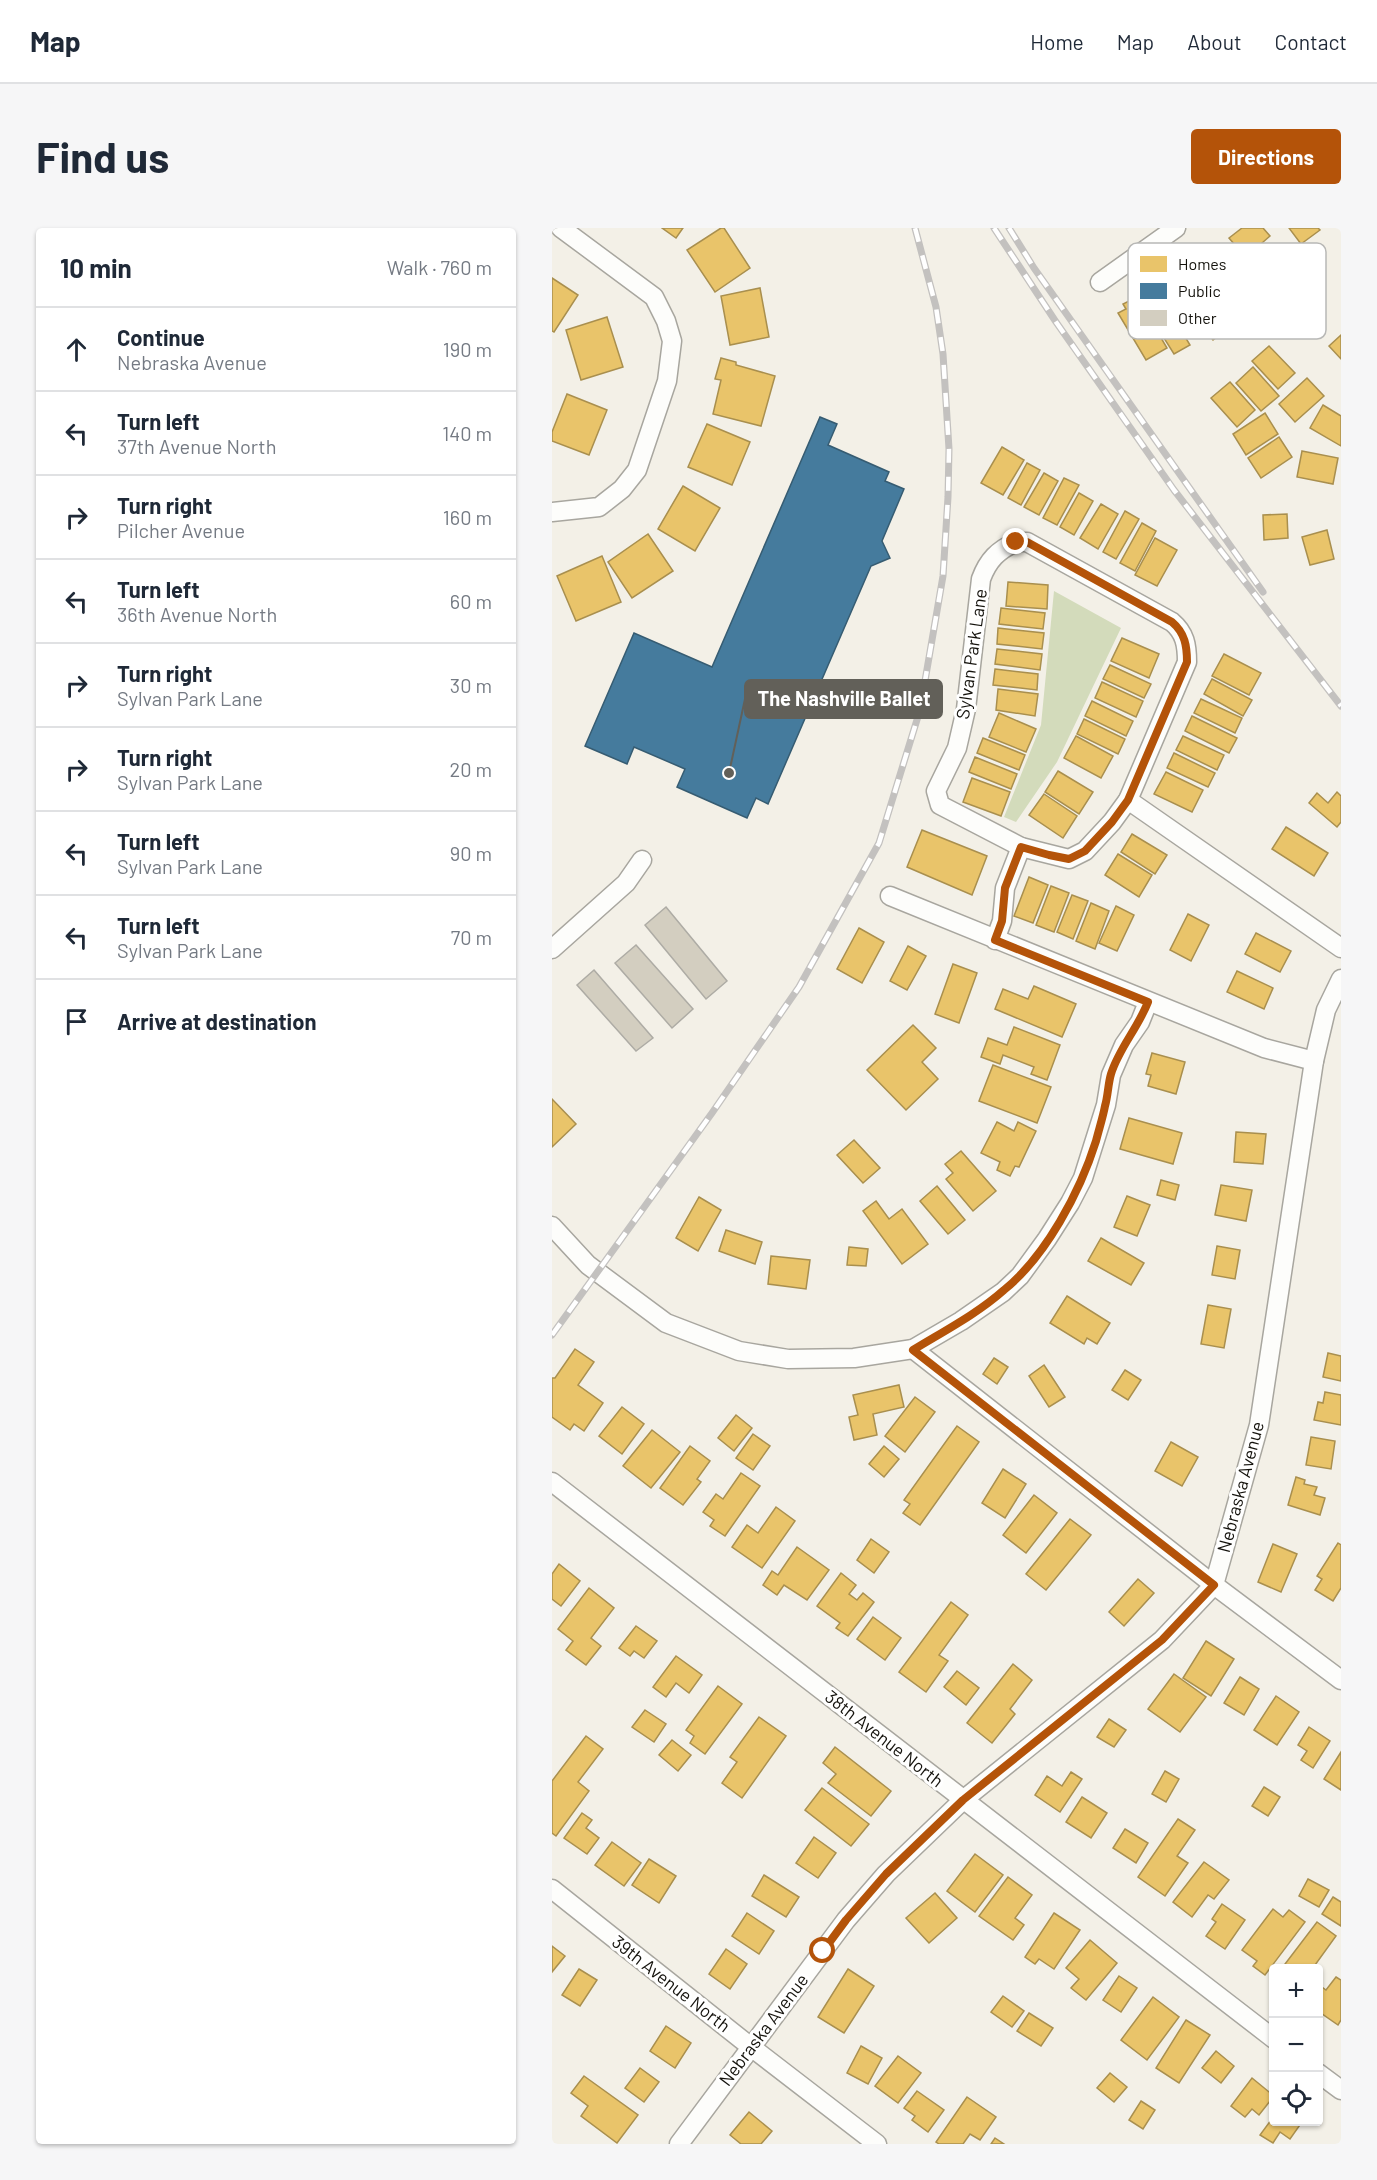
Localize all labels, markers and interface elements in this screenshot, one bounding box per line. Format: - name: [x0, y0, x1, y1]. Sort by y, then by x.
- text: Map: [30, 24, 81, 58]
- text: Home: [1030, 29, 1084, 54]
- text: Map: [1117, 29, 1154, 54]
- text: About: [1187, 29, 1242, 54]
- text: Contact: [1275, 29, 1347, 54]
- button: Directions: [1191, 129, 1341, 184]
- text: Find us: [36, 131, 169, 181]
- legend: [1128, 243, 1326, 339]
- text: 10 min: [60, 252, 132, 283]
- text: Homes: [1178, 254, 1226, 273]
- text: Walk · 760 m: [387, 255, 492, 279]
- text: Public: [1178, 281, 1221, 300]
- text: Other: [1178, 308, 1217, 327]
- text: Continue: [117, 324, 205, 350]
- icon: ahead: [60, 333, 93, 366]
- text: 190 m: [443, 337, 492, 361]
- text: Nebraska Avenue: [117, 350, 267, 374]
- text: Turn left: [117, 408, 200, 434]
- icon: left: [60, 417, 93, 450]
- text: 140 m: [442, 421, 492, 445]
- text: 37th Avenue North: [117, 434, 276, 458]
- text: Turn right: [117, 492, 212, 518]
- icon: right: [60, 501, 93, 534]
- text: 160 m: [443, 505, 492, 529]
- text: Pilcher Avenue: [117, 518, 245, 542]
- route end: [1002, 528, 1028, 554]
- text: Turn left: [117, 576, 200, 602]
- icon: left: [60, 585, 93, 618]
- street label: Sylvan Park Lane: [951, 587, 991, 720]
- text: 60 m: [450, 589, 492, 613]
- text: 36th Avenue North: [117, 602, 277, 626]
- text: Turn right: [117, 660, 212, 686]
- icon: right: [60, 669, 93, 702]
- text: 30 m: [450, 673, 492, 697]
- callout: The Nashville Ballet: [745, 680, 942, 718]
- text: Sylvan Park Lane: [117, 686, 263, 710]
- text: The Nashville Ballet: [757, 686, 931, 710]
- text: Turn right: [117, 744, 212, 770]
- icon: right: [60, 753, 93, 786]
- text: 20 m: [449, 757, 492, 781]
- text: Sylvan Park Lane: [117, 770, 263, 794]
- text: Turn left: [117, 828, 200, 854]
- icon: left: [60, 837, 93, 870]
- text: 90 m: [450, 841, 492, 865]
- text: Sylvan Park Lane: [117, 854, 263, 878]
- text: Turn left: [117, 912, 200, 938]
- icon: left: [60, 921, 93, 954]
- text: 70 m: [451, 925, 492, 949]
- text: Sylvan Park Lane: [117, 938, 263, 962]
- icon: arrive: [60, 1005, 93, 1038]
- text: Arrive at destination: [117, 1008, 316, 1034]
- street label: Nebraska Avenue: [1212, 1419, 1268, 1555]
- street label: 38th Avenue North: [821, 1685, 948, 1791]
- street label: 39th Avenue North: [608, 1930, 735, 2036]
- route start: [809, 1937, 835, 1963]
- map controls: [1269, 1964, 1323, 2126]
- button: +: [1269, 1964, 1323, 2018]
- street label: Nebraska Avenue: [714, 1969, 813, 2090]
- button: −: [1269, 2018, 1323, 2072]
- button: locate: [1269, 2072, 1323, 2126]

